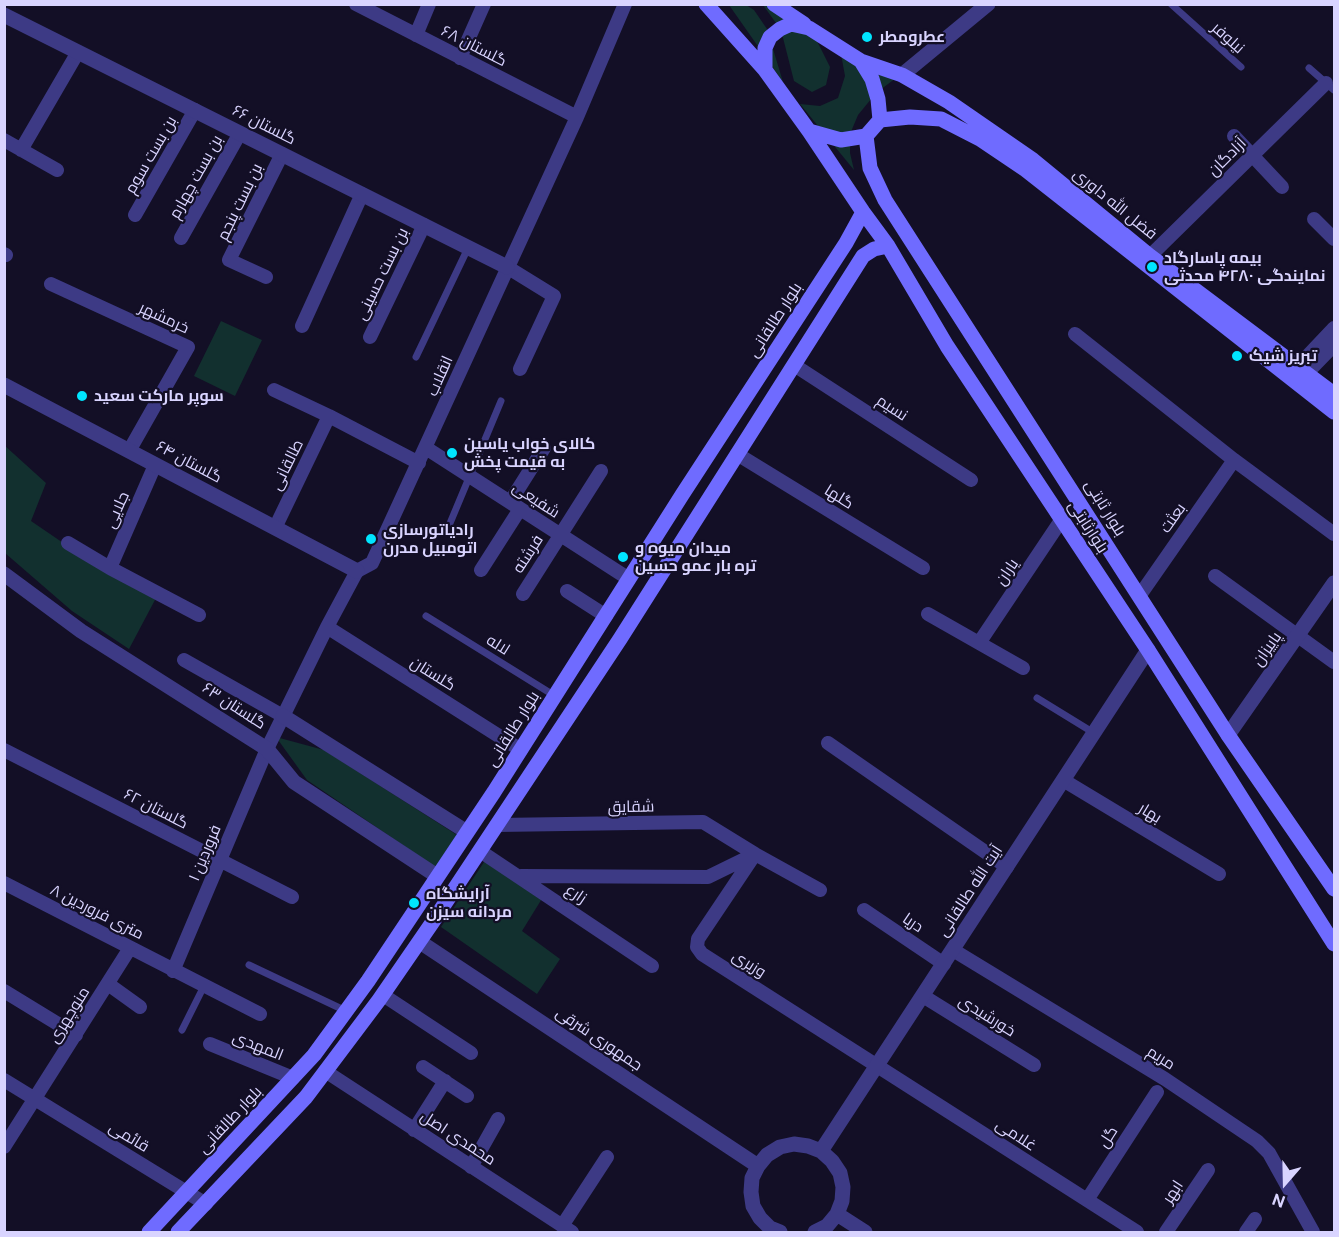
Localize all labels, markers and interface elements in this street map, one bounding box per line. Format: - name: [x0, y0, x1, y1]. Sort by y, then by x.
- street label: نیلوفر: [1208, 18, 1248, 58]
- street label: گلستان ۶۸: [438, 21, 510, 71]
- place label: عطرومطر: [879, 27, 945, 47]
- marker: عطرومطر: [860, 30, 874, 44]
- street label: گلستان ۶۶: [229, 101, 299, 149]
- street label: بن بست سوم: [121, 113, 181, 197]
- street label: بن بست چهارم: [165, 132, 227, 222]
- street label: آزادگان: [1204, 134, 1250, 180]
- street label: بن بست پنجم: [213, 160, 267, 244]
- street label: فضل الله داوری: [1069, 164, 1161, 244]
- street label: بن بست حسینی: [351, 225, 413, 323]
- place label: بیمه پاسارگاد نمایندگی ۴۲۸۰ محدثی: [1164, 248, 1325, 286]
- marker: بیمه پاسارگاد نمایندگی ۴۲۸۰ محدثی: [1145, 260, 1159, 274]
- street label: بلوار طالقانی: [744, 279, 806, 361]
- street label: خرمشهر: [136, 298, 192, 338]
- place label: تبریز شیک: [1249, 346, 1317, 366]
- marker: تبریز شیک: [1230, 349, 1244, 363]
- street label: انقلاب: [423, 353, 457, 399]
- place label: سوپر مارکت سعید: [94, 386, 224, 406]
- marker: سوپر مارکت سعید: [75, 389, 89, 403]
- street label: نسیم: [873, 391, 911, 425]
- place label: کالای خواب یاسین به قیمت پخش: [464, 434, 595, 472]
- street label: طالقانی: [266, 436, 308, 494]
- street label: گلستان ۶۴: [153, 437, 225, 487]
- marker: کالای خواب یاسین به قیمت پخش: [445, 446, 459, 460]
- street label: بلوار ثابتی: [1080, 476, 1130, 540]
- street label: شفیعی: [509, 478, 563, 522]
- street label: گلها: [821, 481, 857, 513]
- street label: جلایی: [100, 489, 134, 531]
- street label: بلوارثابتی: [1064, 497, 1112, 557]
- street label: بعثت: [1156, 499, 1190, 537]
- place label: رادیاتورسازی اتومبیل مدرن: [383, 520, 478, 558]
- street label: فرشته: [509, 531, 547, 577]
- marker: رادیاتورسازی اتومبیل مدرن: [364, 532, 378, 546]
- place label: میدان میوه و تره بار عمو حسین: [635, 538, 756, 576]
- marker: میدان میوه و تره بار عمو حسین: [616, 550, 630, 564]
- street label: یاران: [991, 555, 1023, 589]
- street label: پاییزان: [1248, 628, 1286, 670]
- street label: لاله: [483, 631, 513, 659]
- street label: گلستان: [407, 653, 459, 695]
- street label: گلستان ۶۳: [199, 678, 269, 734]
- street label: بلوار طالقانی: [482, 688, 544, 770]
- street label: گلستان ۶۲: [121, 785, 191, 833]
- street label: شقایق: [607, 797, 655, 817]
- street label: بهار: [1135, 799, 1165, 827]
- street label: فروردین ۱: [185, 822, 225, 884]
- street label: آیت الله طالقانی: [933, 842, 1007, 940]
- street label: ۸ متری فروردین: [47, 880, 147, 944]
- street label: زارع: [562, 880, 590, 908]
- place label: آرایشگاه مردانه سیزن: [426, 884, 512, 922]
- marker: آرایشگاه مردانه سیزن: [407, 896, 421, 910]
- street label: دریا: [899, 909, 927, 937]
- street label: وزیری: [729, 946, 769, 982]
- street label: منوچهری: [44, 983, 94, 1047]
- street label: خورشیدی: [955, 991, 1019, 1041]
- street label: جمهوری شرقی: [552, 1003, 646, 1075]
- street label: المهدی: [230, 1027, 286, 1065]
- street label: مریم: [1143, 1042, 1179, 1074]
- street label: بلوار طالقانی: [194, 1082, 266, 1158]
- street label: محمدی اصل: [417, 1106, 499, 1170]
- street label: غلامی: [992, 1115, 1040, 1155]
- street label: قائمی: [105, 1118, 153, 1156]
- street label: گل: [1094, 1123, 1122, 1151]
- north arrow: [1255, 1153, 1315, 1213]
- street label: ابهر: [1158, 1177, 1188, 1207]
- text: N: [1270, 1189, 1288, 1211]

